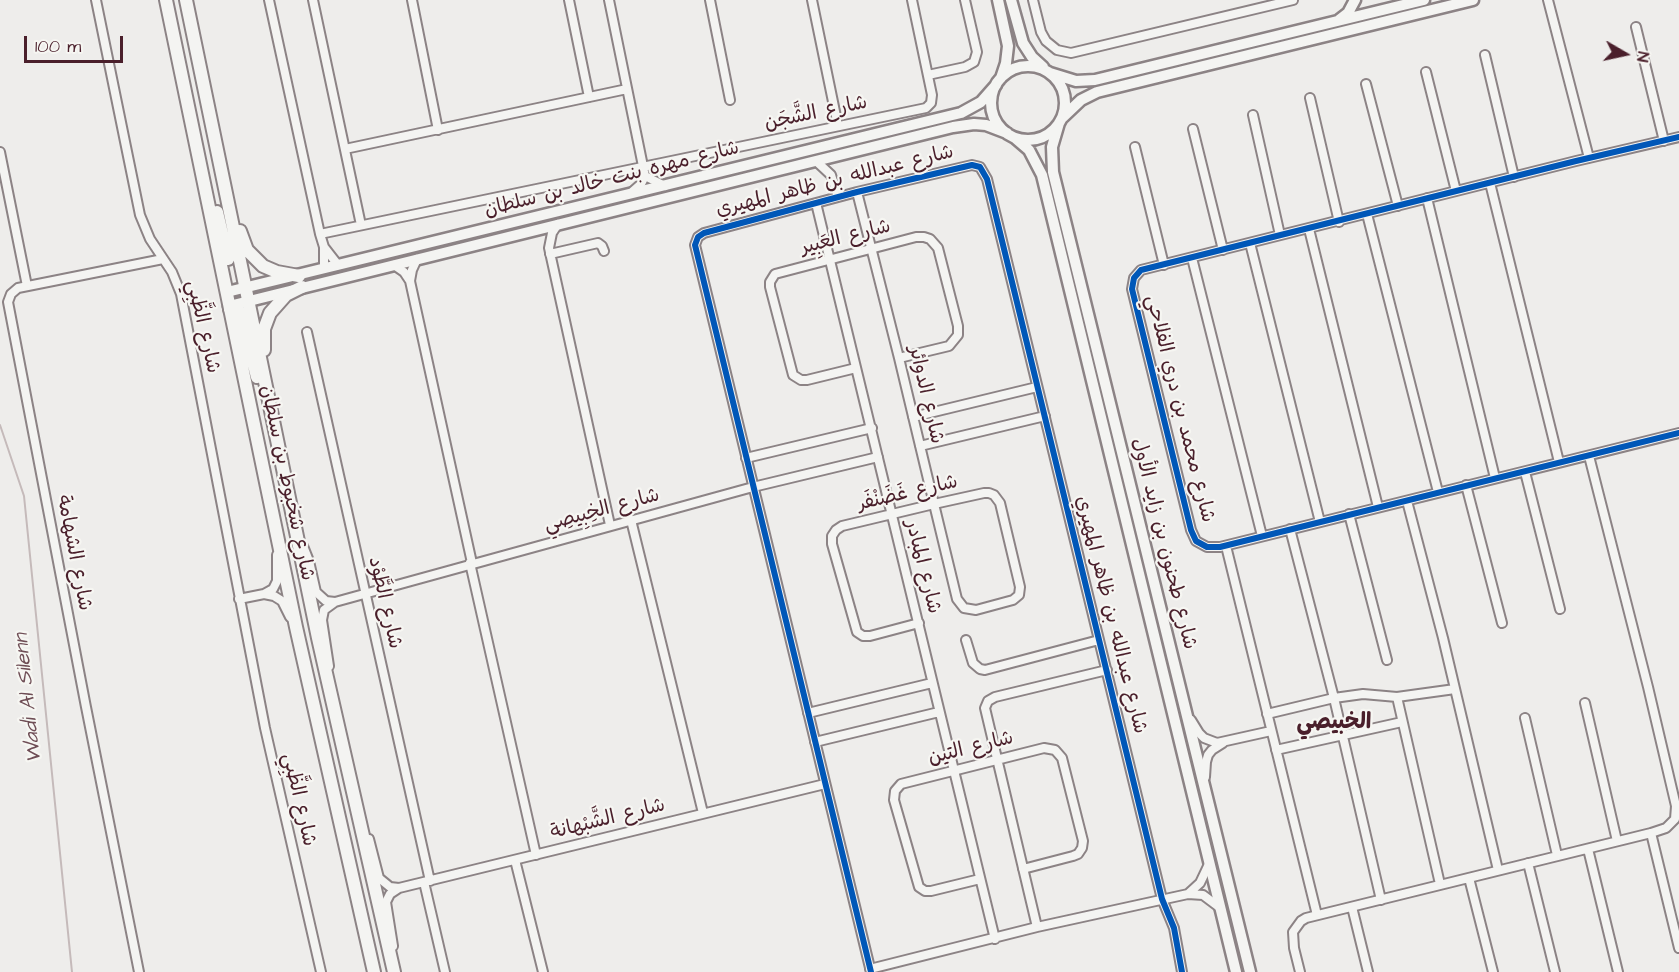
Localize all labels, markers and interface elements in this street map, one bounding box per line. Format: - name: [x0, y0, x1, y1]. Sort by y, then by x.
- scale bar: [27, 24, 126, 62]
- north arrow: [1595, 24, 1655, 84]
- text: 100 m: [35, 34, 81, 59]
- text: N: [1631, 50, 1654, 63]
- street label: شارع الشَّجَن: [762, 91, 870, 137]
- street label: شارع مهره بنت خالد بن سلطان: [482, 137, 742, 223]
- street label: شارع عبدالله بن ظاهر المهيري: [714, 141, 956, 223]
- street label: شارع العَبِير: [799, 215, 893, 261]
- street label: شارع الظَّبِي: [180, 278, 224, 376]
- street label: شارع محمد بن دري الفلاحي: [1139, 293, 1219, 525]
- street label: شارع الدوائر: [902, 344, 948, 446]
- street label: شارع شخبوط بن سلطان: [254, 383, 318, 583]
- street label: شارع طحنون بن زايد الأول: [1125, 436, 1201, 652]
- street label: شارع غَضَنْفَر: [856, 471, 960, 517]
- street label: شارع الخِبِيصِي: [542, 484, 662, 538]
- street label: شارع الشهامة: [50, 493, 96, 613]
- street label: شارع عبدالله بن ظاهر المهيري: [1069, 494, 1151, 736]
- street label: شارع المبادر: [899, 518, 945, 616]
- street label: شارع الطَّوْد: [362, 555, 406, 651]
- water label: Wadi Al Silenn: [10, 632, 48, 764]
- district label: الخبيصي: [1297, 710, 1371, 736]
- street label: شارع التين: [926, 727, 1016, 771]
- street label: شارع الظَّبِي: [276, 751, 320, 849]
- street label: شارع الشَّبْهانة: [548, 794, 668, 846]

